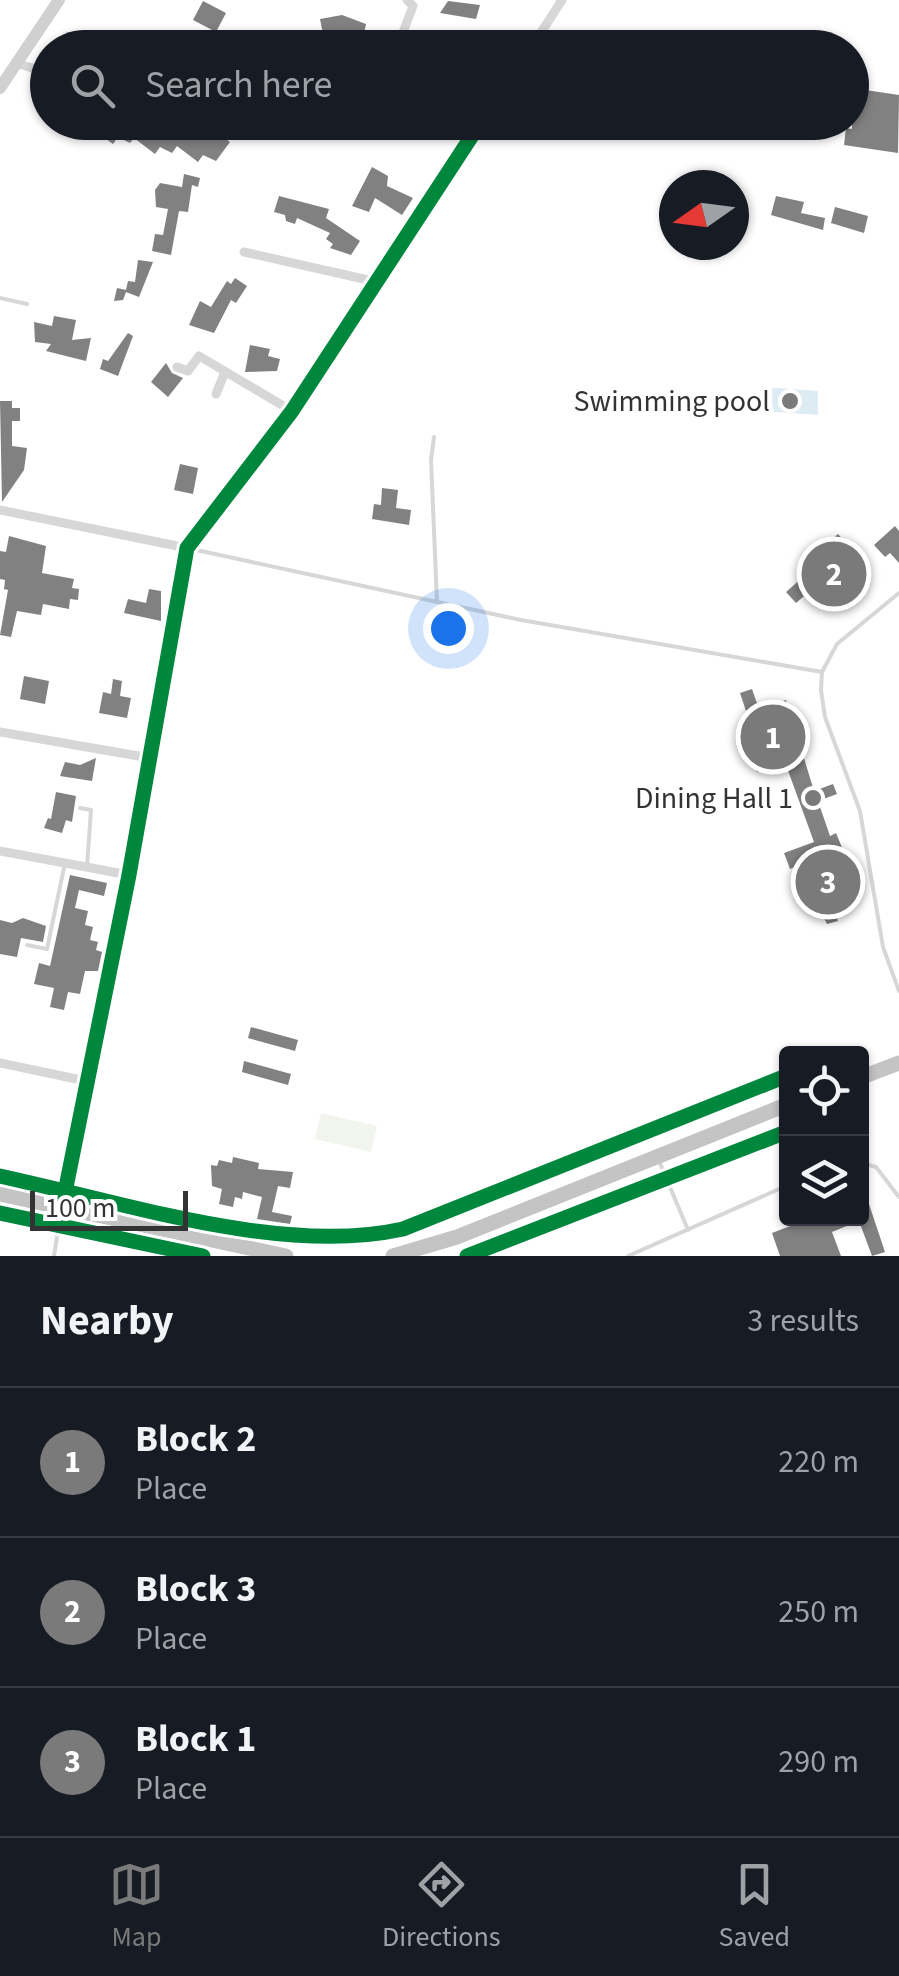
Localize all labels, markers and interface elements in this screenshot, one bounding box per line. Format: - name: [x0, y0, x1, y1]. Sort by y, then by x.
- search box: [30, 30, 869, 140]
- icon: search: [65, 58, 120, 113]
- text: Search here: [145, 58, 332, 112]
- north arrow: [659, 170, 749, 260]
- place label: Swimming pool: [574, 380, 770, 423]
- marker: Swimming pool: [779, 390, 801, 412]
- pin: 2: [802, 536, 866, 612]
- your location: [423, 603, 474, 654]
- pin: 1: [740, 700, 806, 774]
- place label: Dining Hall 1: [635, 777, 793, 820]
- marker: Dining Hall 1: [802, 787, 824, 809]
- pin: 3: [796, 844, 860, 920]
- map controls: [779, 1046, 869, 1226]
- button: locate: [779, 1046, 869, 1136]
- button: layers: [779, 1136, 869, 1226]
- scale bar: [30, 1186, 188, 1230]
- text: 100 m: [45, 1188, 116, 1228]
- text: Nearby: [40, 1291, 174, 1351]
- text: 3 results: [747, 1298, 859, 1344]
- text: Block 2: [135, 1412, 256, 1466]
- text: 1: [64, 1439, 81, 1485]
- text: 220 m: [778, 1439, 859, 1485]
- text: Place: [135, 1466, 207, 1512]
- text: Block 3: [135, 1562, 256, 1616]
- text: 2: [64, 1589, 81, 1635]
- text: 250 m: [778, 1589, 859, 1635]
- text: Place: [135, 1616, 207, 1662]
- text: Block 1: [135, 1712, 256, 1766]
- text: 3: [64, 1739, 81, 1785]
- text: 290 m: [778, 1739, 859, 1785]
- text: Place: [135, 1766, 207, 1812]
- tab: Map: [109, 1857, 164, 1957]
- tab: Directions: [382, 1857, 501, 1957]
- tab: Saved: [719, 1857, 790, 1957]

